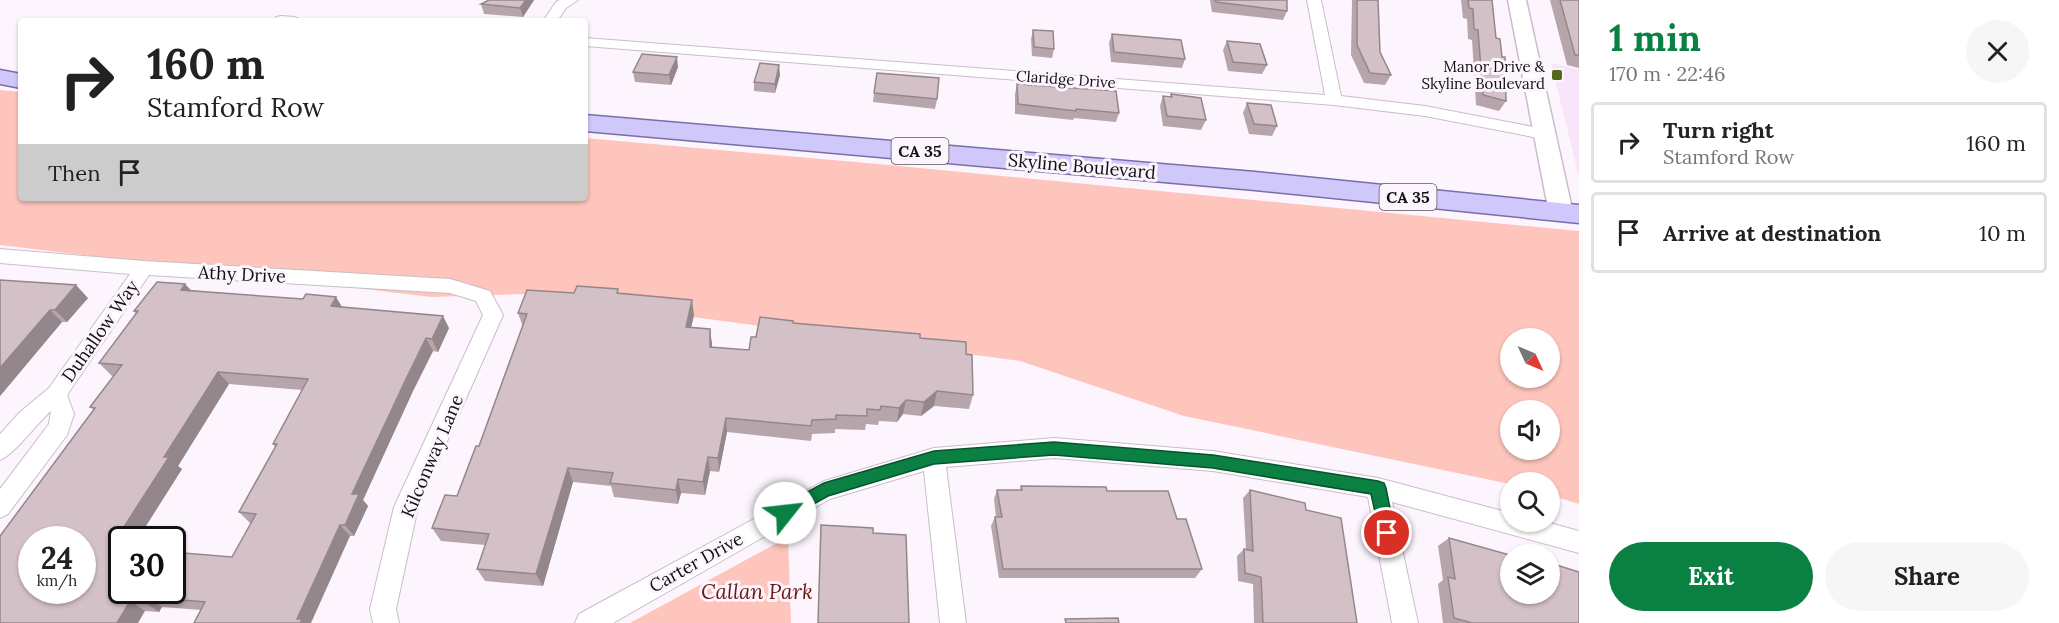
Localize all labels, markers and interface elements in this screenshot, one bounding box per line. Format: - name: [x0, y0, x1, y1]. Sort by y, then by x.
- text: 1 min: [1609, 15, 1701, 61]
- button: close: [1966, 20, 2029, 83]
- text: 160 m: [147, 37, 265, 91]
- icon: right: [48, 42, 126, 120]
- place label: Manor Drive & Skyline Boulevard: [1421, 57, 1546, 93]
- text: 170 m · 22:46: [1609, 61, 1725, 86]
- street label: Claridge Drive: [1016, 66, 1116, 92]
- marker: Manor Drive & Skyline Boulevard: [1550, 68, 1564, 82]
- text: Stamford Row: [147, 90, 324, 124]
- text: Turn right: [1663, 116, 1774, 144]
- icon: right: [1612, 126, 1645, 159]
- text: 160 m: [1966, 129, 2026, 157]
- road number: CA 35: [892, 138, 948, 164]
- text: Stamford Row: [1663, 144, 1794, 169]
- street label: Skyline Boulevard: [1007, 148, 1157, 184]
- icon: arrive: [113, 156, 146, 189]
- text: Then: [48, 159, 101, 187]
- road number: CA 35: [1380, 184, 1436, 210]
- icon: arrive: [1612, 216, 1645, 249]
- text: Arrive at destination: [1663, 219, 1881, 247]
- text: 10 m: [1979, 219, 2026, 247]
- street label: Athy Drive: [196, 260, 287, 288]
- street label: Duhallow Way: [56, 275, 144, 386]
- north arrow: [1500, 328, 1560, 388]
- map controls: [1500, 328, 1560, 604]
- street label: Kilconway Lane: [396, 391, 468, 521]
- button: sound: [1500, 400, 1560, 460]
- button: search: [1500, 472, 1560, 532]
- position arrow: [753, 481, 817, 545]
- pin: [1361, 507, 1412, 558]
- icon: arrive: [1370, 516, 1403, 549]
- speed limit sign: 30: [108, 526, 186, 604]
- street label: Carter Drive: [645, 527, 747, 597]
- text: 24: [41, 539, 73, 577]
- button: Exit: [1609, 542, 1813, 611]
- button: Share: [1825, 542, 2029, 611]
- button: layers: [1500, 544, 1560, 604]
- text: km/h: [37, 571, 77, 590]
- park label: Callan Park: [701, 578, 813, 605]

